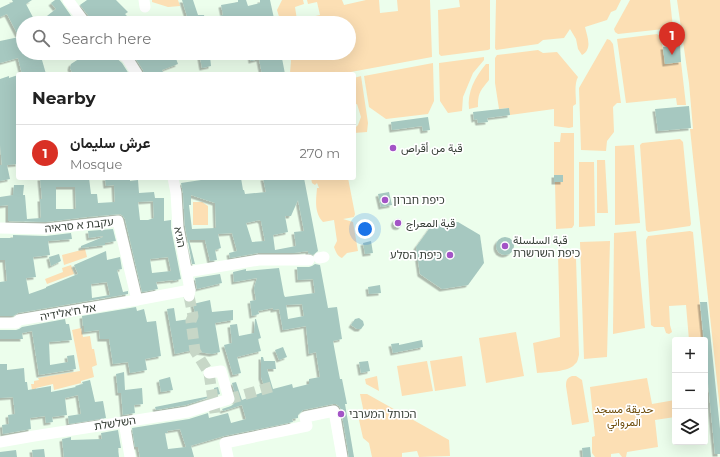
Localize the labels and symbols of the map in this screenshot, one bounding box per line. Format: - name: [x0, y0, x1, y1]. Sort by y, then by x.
- pin: 1: [659, 22, 685, 55]
- place label: قبة من أقراص: [401, 141, 462, 155]
- marker: قبة من أقراص: [388, 143, 398, 153]
- place label: כיפת חברון: [393, 193, 445, 207]
- marker: כיפת חברון: [380, 195, 390, 205]
- street label: עקבת א סראיה: [44, 214, 114, 236]
- place label: قبة المعراج: [406, 216, 455, 231]
- marker: قبة المعراج: [393, 218, 403, 228]
- your location: [355, 219, 375, 239]
- street label: הגיא: [171, 225, 189, 249]
- place label: قبة السلسلة כיפת השרשרת: [513, 233, 581, 260]
- marker: قبة السلسلة כיפת השרשרת: [500, 241, 510, 251]
- place label: כיפת הסלע: [390, 248, 442, 262]
- marker: כיפת הסלע: [445, 250, 455, 260]
- street label: אל ח'אלידיה: [39, 300, 97, 324]
- park label: حديقة مسجد المرواني: [594, 402, 654, 432]
- place label: הכותל המערבי: [349, 407, 417, 421]
- marker: הכותל המערבי: [336, 409, 346, 419]
- street label: השלשלת: [93, 413, 137, 433]

